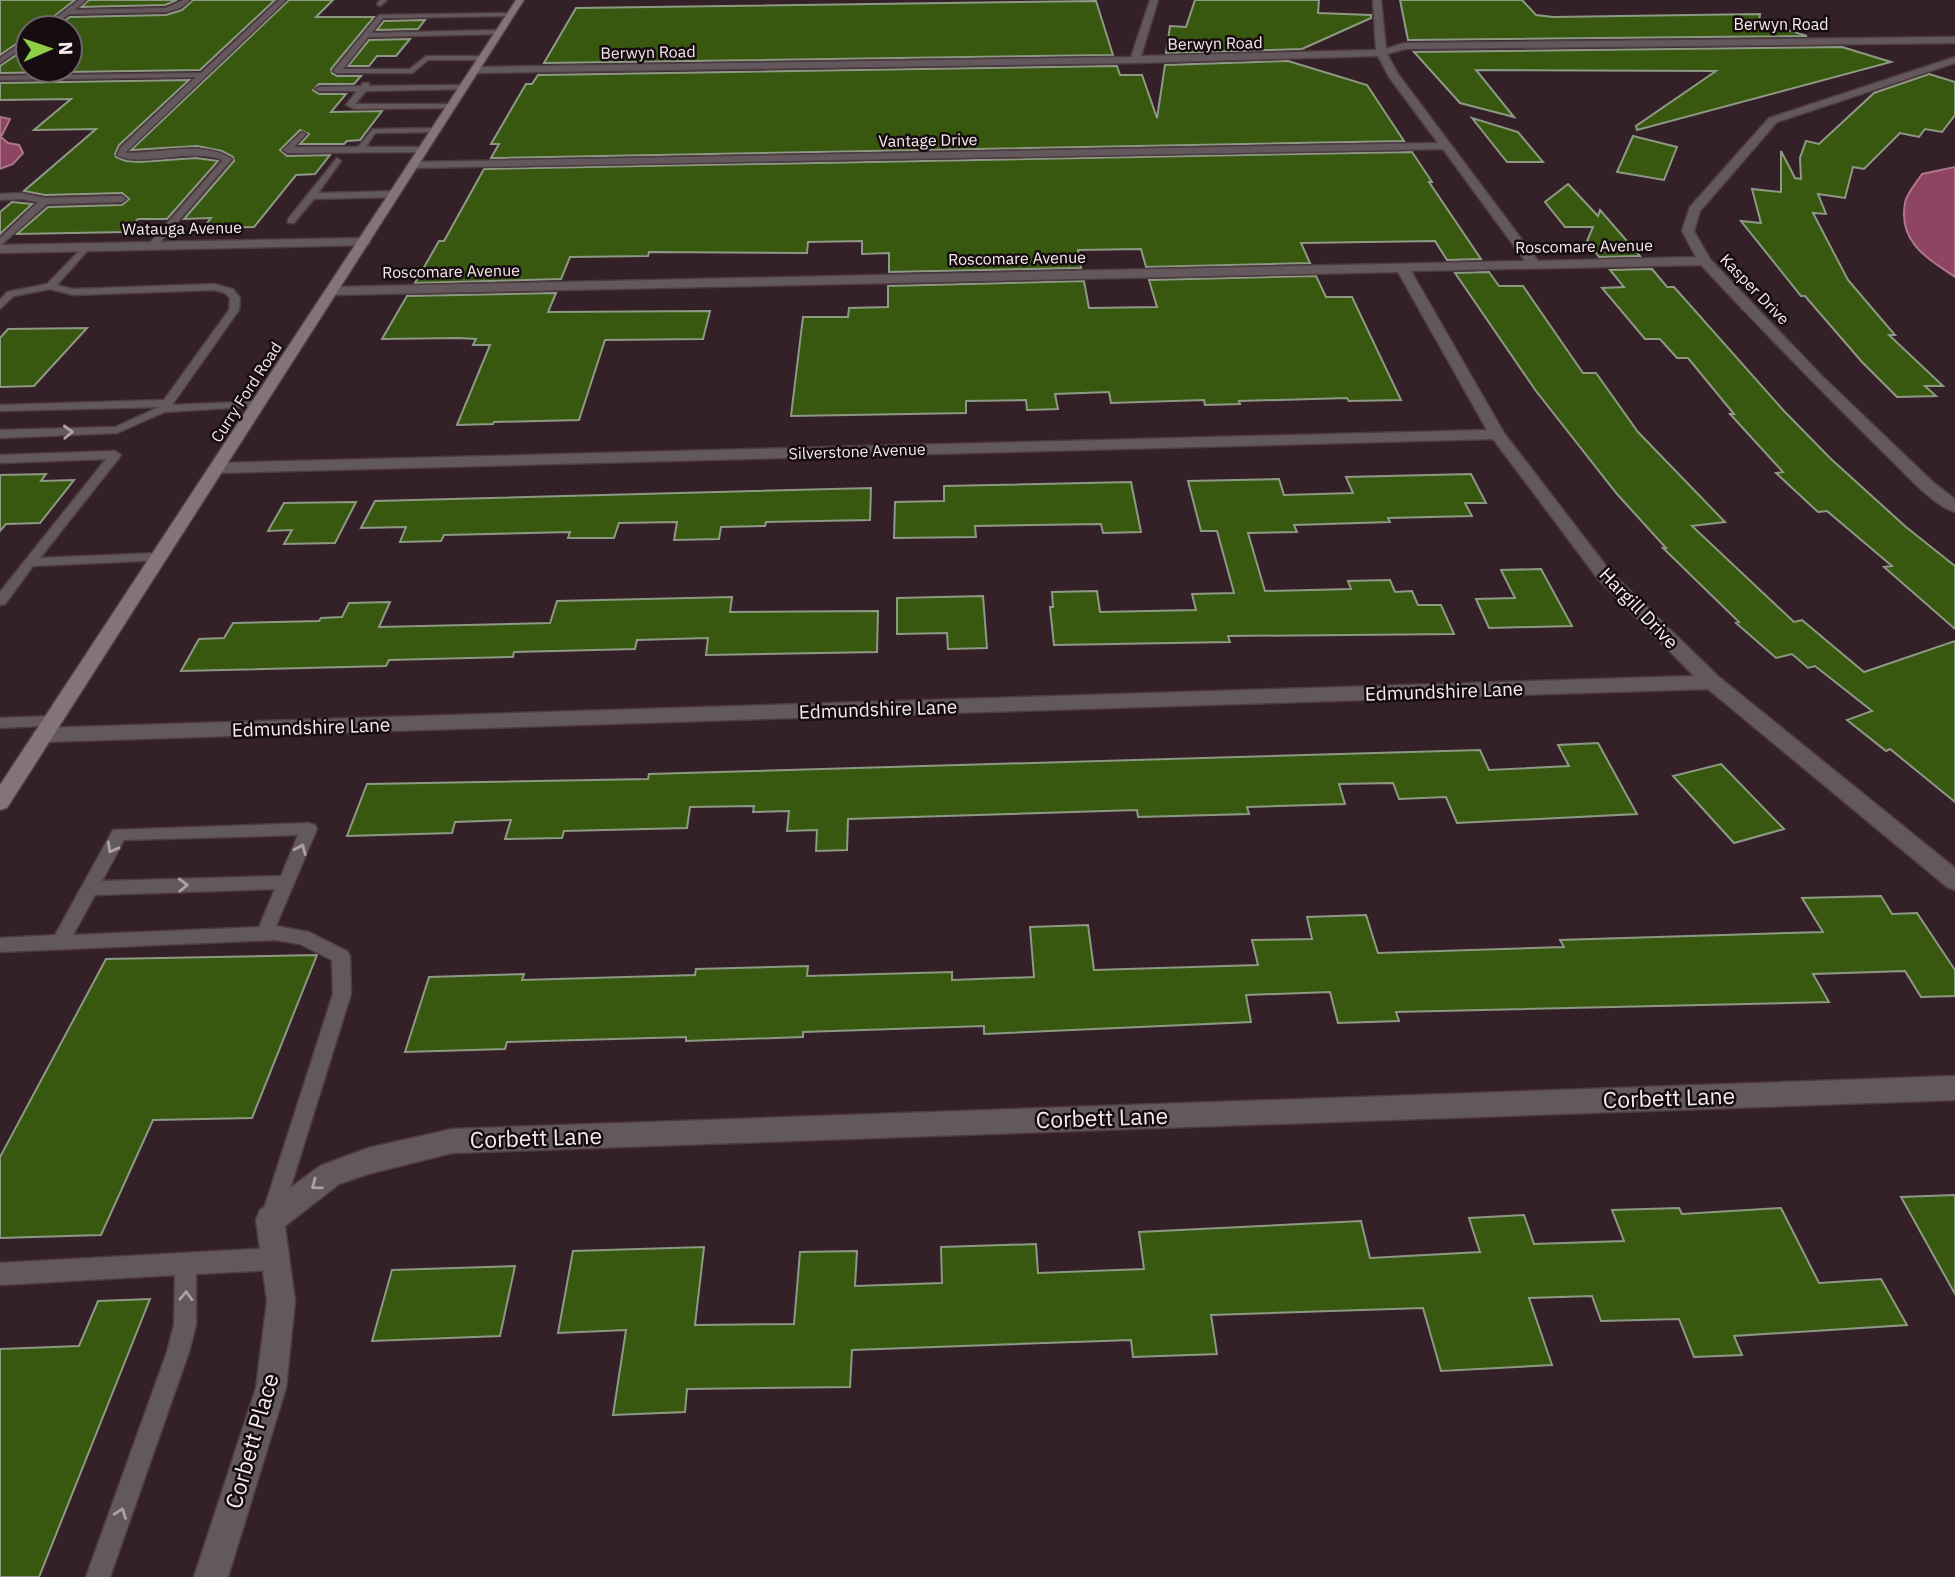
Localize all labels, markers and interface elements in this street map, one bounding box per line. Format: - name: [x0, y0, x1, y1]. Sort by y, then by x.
- north arrow: [14, 14, 84, 84]
- street label: Berwyn Road: [1733, 14, 1829, 34]
- street label: Berwyn Road: [1167, 32, 1263, 54]
- text: N: [54, 41, 78, 56]
- street label: Berwyn Road: [600, 41, 696, 63]
- street label: Vantage Drive: [878, 129, 978, 151]
- street label: Watauga Avenue: [122, 217, 242, 239]
- street label: Roscomare Avenue: [1515, 235, 1653, 257]
- street label: Roscomare Avenue: [948, 247, 1086, 269]
- street label: Kasper Drive: [1716, 249, 1794, 329]
- street label: Roscomare Avenue: [382, 260, 520, 282]
- street label: Curry Ford Road: [206, 338, 286, 446]
- one-way arrow: [63, 424, 74, 439]
- street label: Silverstone Avenue: [788, 439, 926, 463]
- street label: Hargill Drive: [1594, 562, 1684, 654]
- street label: Edmundshire Lane: [1364, 676, 1524, 706]
- street label: Edmundshire Lane: [798, 694, 958, 724]
- street label: Edmundshire Lane: [231, 712, 391, 742]
- one-way arrow: [107, 841, 120, 853]
- one-way arrow: [293, 844, 307, 856]
- one-way arrow: [178, 878, 189, 893]
- street label: Corbett Lane: [1602, 1080, 1736, 1114]
- street label: Corbett Lane: [1035, 1100, 1169, 1134]
- street label: Corbett Lane: [469, 1120, 603, 1154]
- one-way arrow: [311, 1177, 324, 1190]
- one-way arrow: [178, 1290, 194, 1301]
- street label: Corbett Place: [217, 1370, 285, 1512]
- one-way arrow: [113, 1507, 127, 1519]

